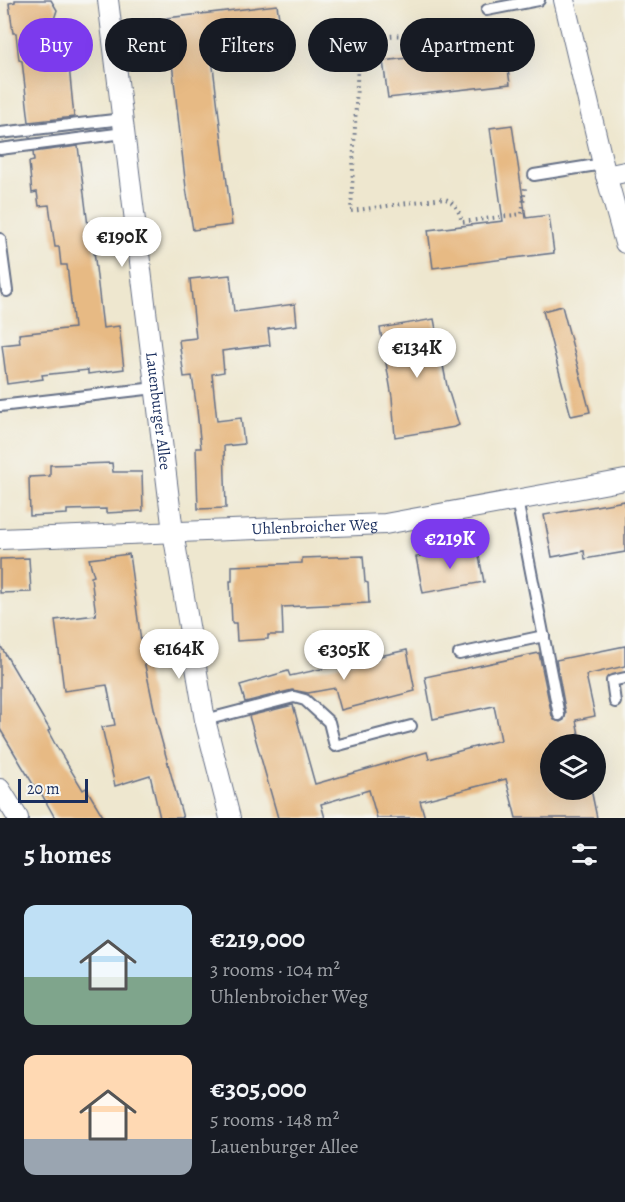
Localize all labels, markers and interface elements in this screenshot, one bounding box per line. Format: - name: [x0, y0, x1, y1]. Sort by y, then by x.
- chip: Buy: [18, 18, 93, 72]
- chip: Rent: [105, 18, 187, 72]
- chip: Filters: [199, 18, 296, 72]
- chip: New: [308, 18, 388, 72]
- chip: Apartment: [400, 18, 535, 72]
- pin: €190K: [80, 217, 164, 268]
- text: €190K: [96, 223, 148, 250]
- pin: €134K: [375, 328, 459, 379]
- text: €134K: [392, 334, 442, 361]
- street label: Lauenburger Allee: [140, 351, 176, 471]
- street label: Uhlenbroicher Weg: [251, 513, 378, 540]
- pin: €219K: [408, 519, 492, 570]
- text: €219K: [425, 525, 475, 552]
- pin: €164K: [137, 629, 221, 680]
- pin: €305K: [302, 630, 386, 681]
- text: €164K: [154, 635, 204, 662]
- text: €305K: [318, 636, 370, 663]
- map controls: [540, 734, 606, 800]
- button: layers: [540, 734, 606, 800]
- scale bar: [18, 776, 88, 804]
- text: 20 m: [27, 778, 60, 800]
- text: 5 homes: [24, 837, 112, 872]
- icon: filters: [568, 838, 601, 871]
- text: €219,000: [210, 921, 305, 956]
- icon: home: [72, 929, 144, 1001]
- text: 3 rooms · 104 m²: [210, 956, 340, 983]
- text: Uhlenbroicher Weg: [210, 983, 368, 1010]
- text: €305,000: [210, 1071, 307, 1106]
- icon: home: [72, 1079, 144, 1151]
- text: 5 rooms · 148 m²: [210, 1106, 339, 1133]
- text: Lauenburger Allee: [210, 1133, 358, 1160]

